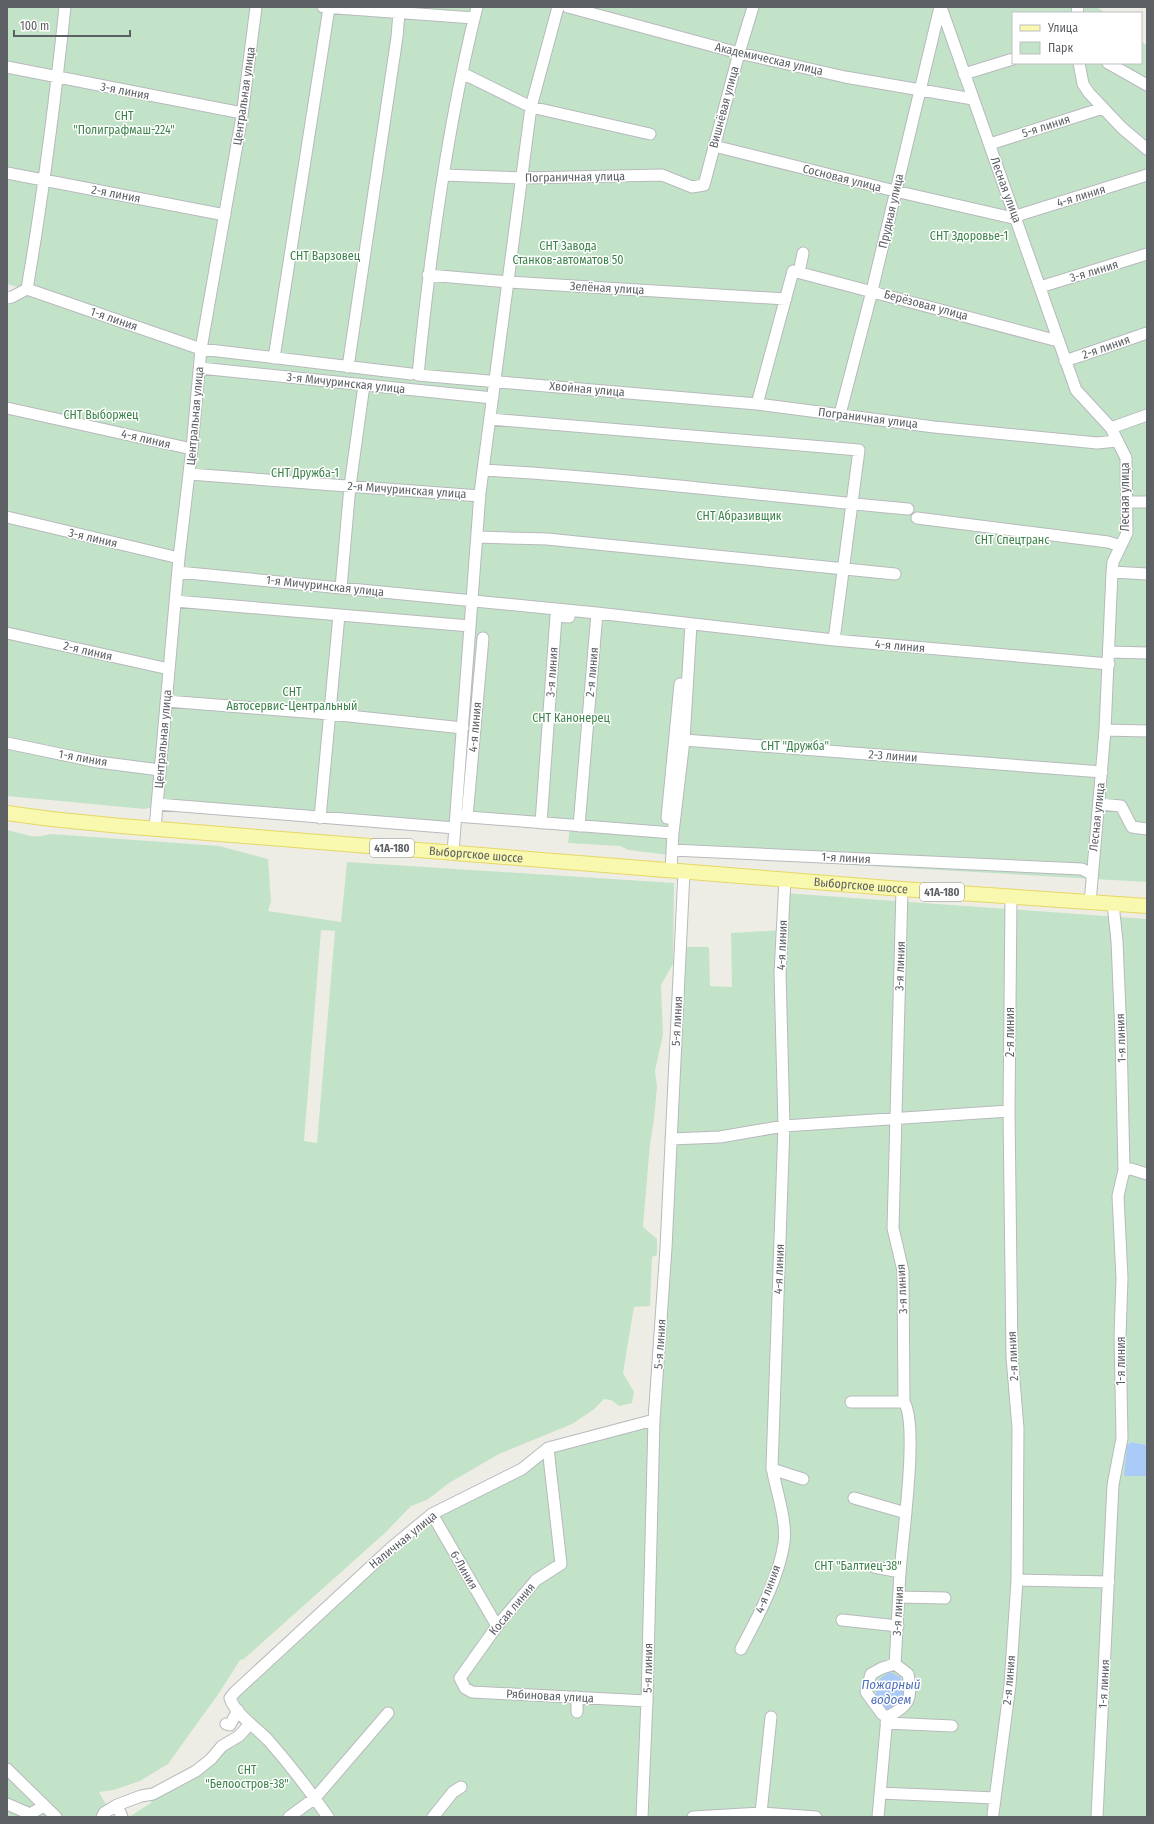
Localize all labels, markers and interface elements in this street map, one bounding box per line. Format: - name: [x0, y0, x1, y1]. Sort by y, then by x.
- scale bar: [14, 12, 130, 38]
- legend: [1012, 12, 1142, 64]
- text: 100 m: [20, 19, 49, 33]
- text: Улица: [1047, 21, 1078, 35]
- street label: Академическая улица: [714, 40, 825, 78]
- text: Парк: [1048, 41, 1074, 55]
- street label: Центральная улица: [230, 46, 258, 146]
- street label: Вишнёвая улица: [706, 64, 742, 150]
- street label: 3-я линия: [99, 79, 151, 103]
- park label: СНТ "Полиграфмаш-224": [73, 109, 175, 137]
- street label: 5-я линия: [1020, 112, 1072, 140]
- street label: Лесная улица: [988, 155, 1024, 225]
- street label: Сосновая улица: [801, 161, 883, 195]
- street label: Пограничная улица: [525, 169, 625, 185]
- street label: Прудная улица: [876, 172, 906, 250]
- street label: 2-я линия: [90, 182, 142, 206]
- street label: 4-я линия: [1055, 182, 1107, 210]
- park label: СНТ Здоровье-1: [930, 229, 1008, 243]
- park label: СНТ Завода Станков-автоматов 50: [512, 239, 624, 267]
- park label: СНТ Варзовец: [290, 249, 361, 263]
- street label: 3-я линия: [1068, 257, 1120, 285]
- street label: Зелёная улица: [569, 279, 645, 297]
- street label: Берёзовая улица: [882, 287, 970, 323]
- street label: 1-я линия: [88, 304, 140, 334]
- street label: 2-я линия: [1080, 332, 1132, 362]
- street label: Центральная улица: [184, 366, 206, 466]
- street label: 3-я Мичуринская улица: [286, 370, 406, 396]
- street label: Хвойная улица: [549, 379, 625, 399]
- street label: Пограничная улица: [817, 405, 919, 431]
- park label: СНТ Выборжец: [64, 408, 139, 422]
- street label: 4-я линия: [120, 427, 172, 451]
- street label: Лесная улица: [1118, 462, 1132, 532]
- park label: СНТ Дружба-1: [271, 466, 339, 480]
- street label: 2-я Мичуринская улица: [347, 479, 467, 501]
- park label: СНТ Абразивщик: [697, 509, 782, 523]
- street label: 3-я линия: [67, 526, 119, 550]
- park label: СНТ Спецтранс: [975, 533, 1049, 547]
- street label: 1-я Мичуринская улица: [265, 573, 385, 599]
- street label: 4-я линия: [874, 637, 926, 655]
- street label: 2-я линия: [62, 639, 114, 663]
- street label: 3-я линия: [543, 647, 561, 697]
- street label: 2-я линия: [583, 647, 601, 697]
- park label: СНТ Автосервис-Центральный: [227, 685, 357, 713]
- street label: Центральная улица: [152, 689, 174, 789]
- street label: 4-я линия: [466, 701, 484, 753]
- park label: СНТ Канонерец: [532, 711, 610, 725]
- park label: СНТ "Дружба": [761, 739, 829, 753]
- street label: 1-я линия: [58, 747, 108, 769]
- street label: 2-3 линии: [868, 747, 918, 765]
- street label: Лесная улица: [1086, 782, 1108, 852]
- road number: 41А-180: [370, 839, 414, 857]
- street label: Выборгское шоссе: [429, 844, 524, 865]
- street label: 1-я линия: [821, 850, 871, 866]
- street label: Выборгское шоссе: [813, 875, 908, 896]
- road number: 41А-180: [920, 883, 964, 901]
- street label: 4-я линия: [774, 920, 790, 970]
- street label: 3-я линия: [892, 941, 908, 991]
- street label: 5-я линия: [669, 996, 685, 1046]
- street label: 2-я линия: [1003, 1007, 1017, 1057]
- street label: 1-я линия: [1113, 1013, 1129, 1063]
- street label: 4-я линия: [771, 1244, 787, 1294]
- street label: 3-я линия: [894, 1264, 910, 1314]
- street label: 5-я линия: [651, 1319, 669, 1369]
- street label: 2-я линия: [1005, 1331, 1021, 1381]
- street label: 1-я линия: [1114, 1336, 1128, 1386]
- street label: Наличная улица: [366, 1508, 440, 1571]
- street label: 6-Линия: [447, 1548, 481, 1592]
- park label: СНТ "Балтиец-38": [814, 1559, 902, 1573]
- street label: 4-я линия: [752, 1563, 784, 1615]
- street label: Косая линия: [486, 1580, 538, 1638]
- street label: 3-я линия: [890, 1586, 906, 1636]
- street label: 5-я линия: [641, 1643, 655, 1693]
- street label: 2-я линия: [1000, 1655, 1018, 1705]
- street label: 1-я линия: [1096, 1659, 1112, 1709]
- water label: Пожарный водоем: [862, 1677, 921, 1707]
- street label: Рябиновая улица: [506, 1687, 594, 1705]
- park label: СНТ "Белоостров-38": [205, 1763, 289, 1791]

